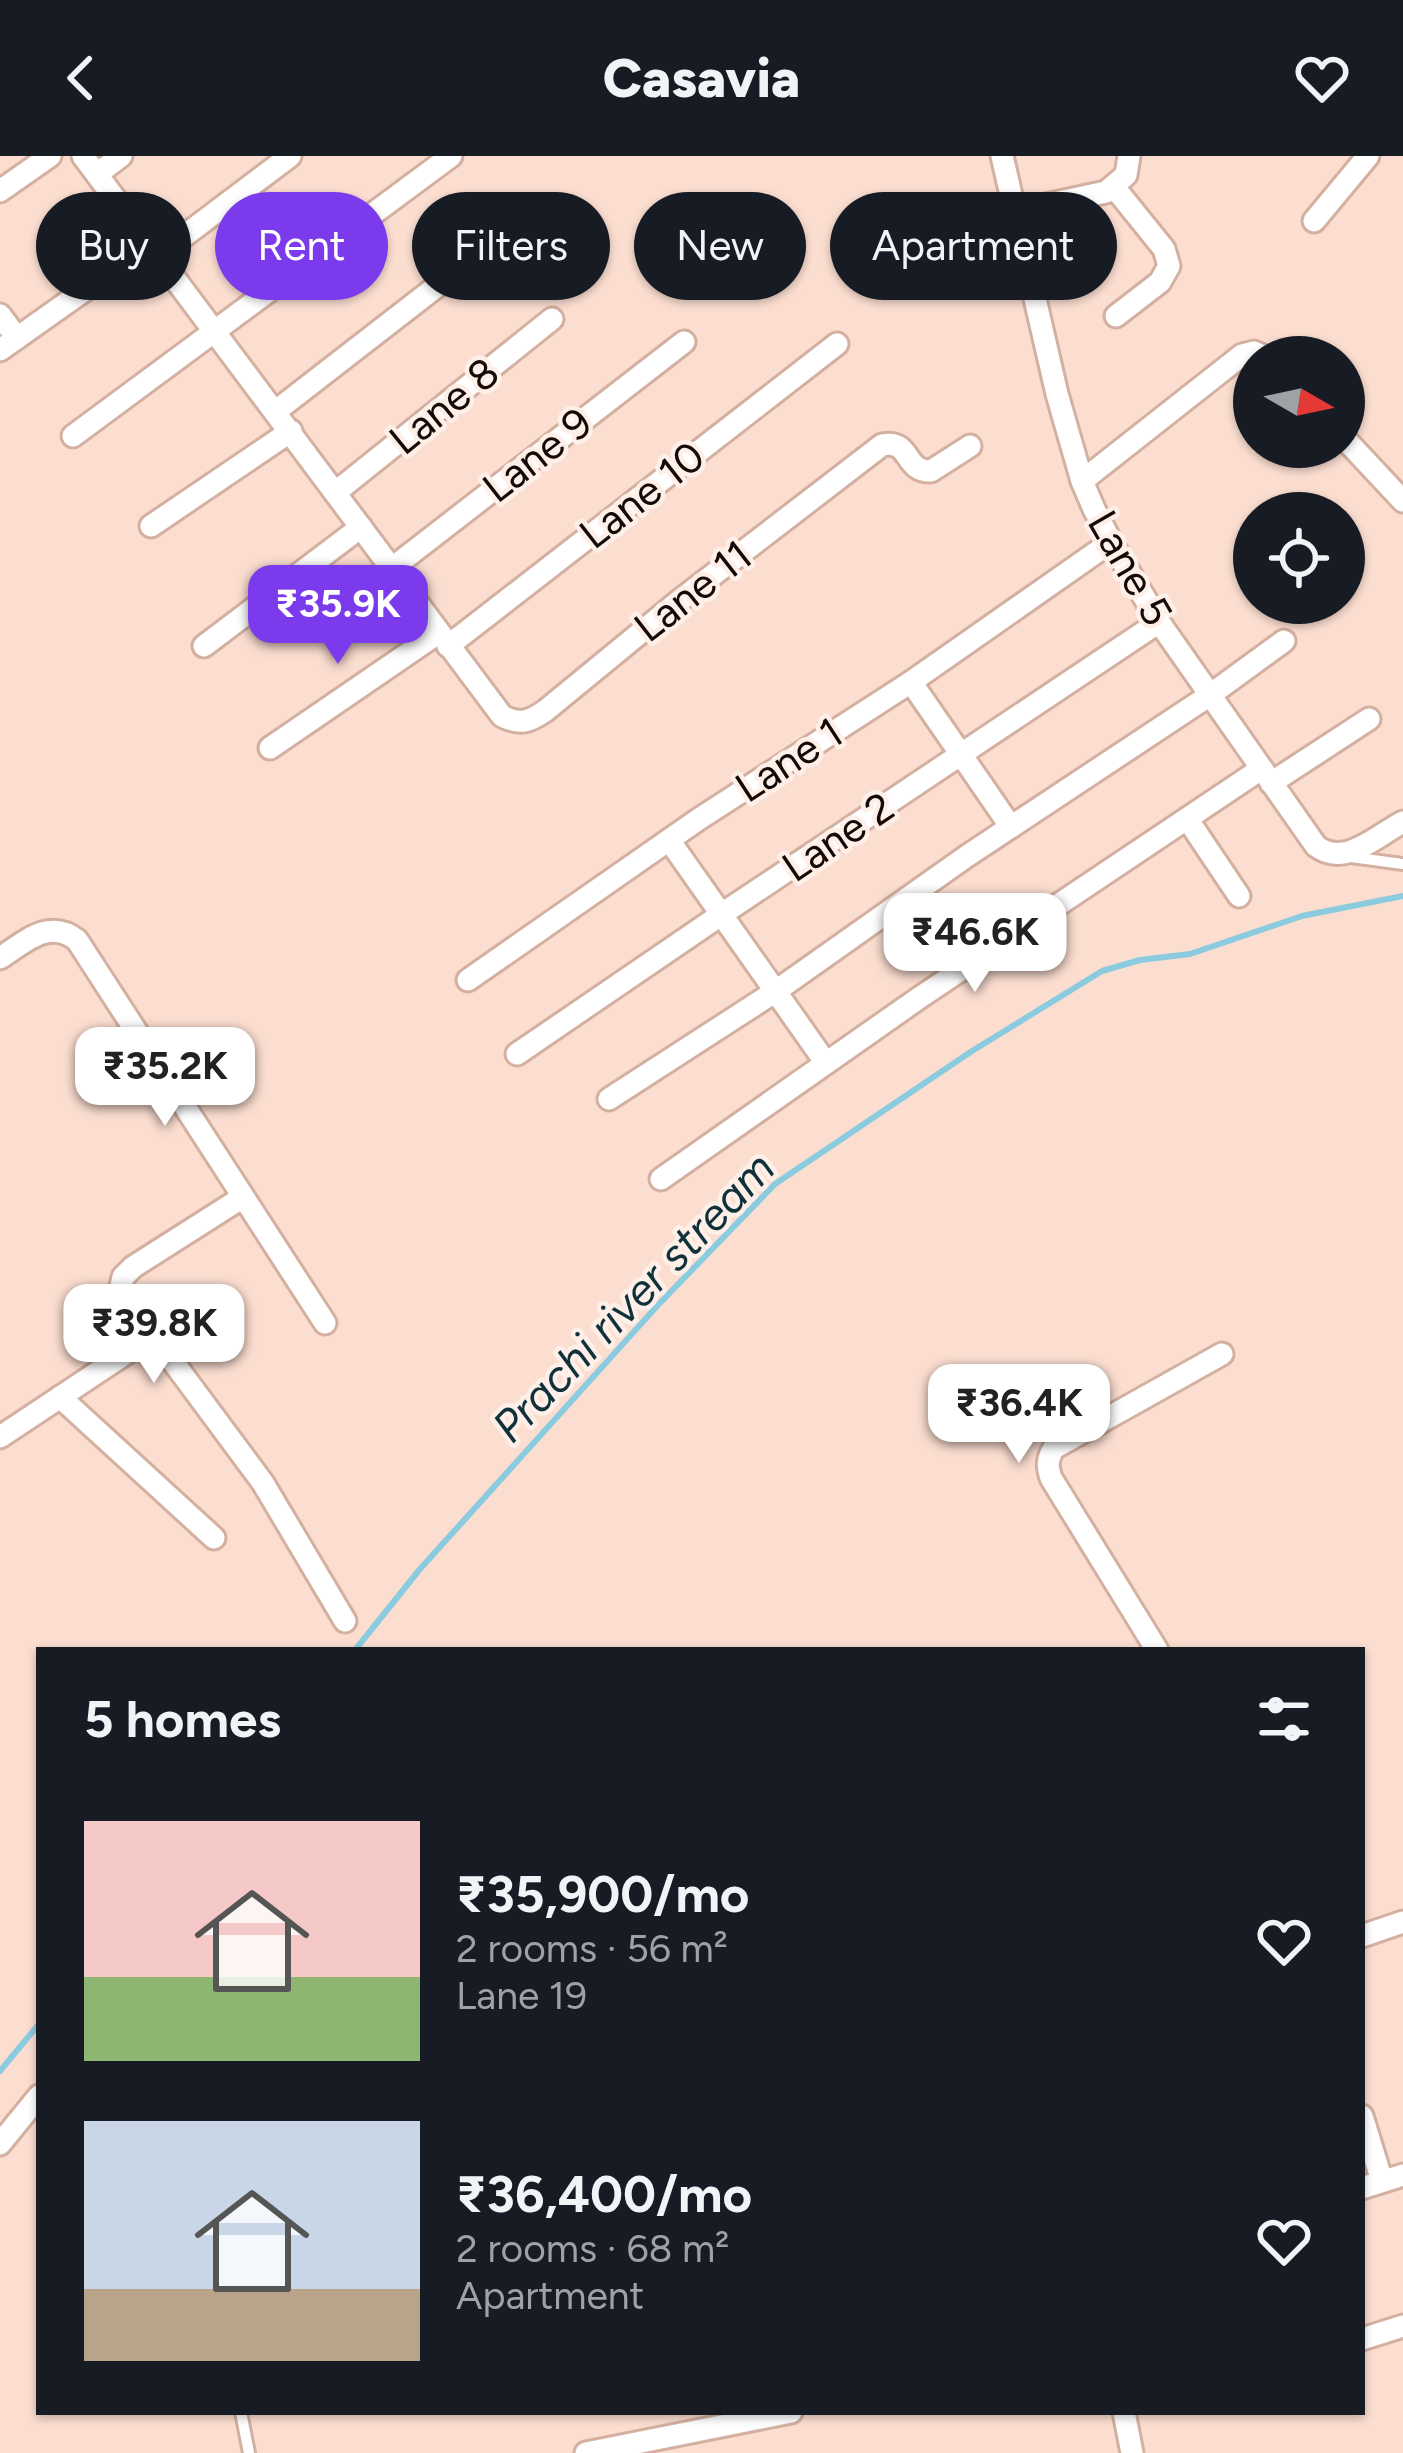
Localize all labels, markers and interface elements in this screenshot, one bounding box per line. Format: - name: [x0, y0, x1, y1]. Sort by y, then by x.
- icon: back: [48, 45, 114, 111]
- icon: heart: [1289, 45, 1355, 111]
- text: Casavia: [603, 46, 800, 111]
- chip: Buy: [36, 192, 191, 300]
- chip: Rent: [215, 192, 388, 300]
- chip: Filters: [412, 192, 610, 300]
- chip: New: [634, 192, 806, 300]
- chip: Apartment: [830, 192, 1117, 300]
- north arrow: [1233, 336, 1365, 468]
- map controls: [1233, 336, 1365, 624]
- street label: Lane 8: [379, 347, 509, 465]
- street label: Lane 9: [473, 397, 601, 513]
- street label: Lane 10: [569, 430, 715, 560]
- button: locate: [1233, 492, 1365, 624]
- street label: Lane 5: [1077, 501, 1183, 635]
- street label: Lane 11: [624, 529, 762, 653]
- pin: ₹35.9K: [240, 565, 436, 667]
- text: ₹35.9K: [275, 580, 401, 627]
- street label: Lane 1: [726, 707, 852, 813]
- street label: Lane 2: [773, 781, 903, 893]
- pin: ₹46.6K: [877, 893, 1073, 995]
- text: ₹46.6K: [911, 908, 1039, 955]
- pin: ₹35.2K: [67, 1027, 263, 1129]
- text: ₹35.2K: [102, 1042, 228, 1089]
- water label: Prachi river stream: [481, 1141, 785, 1453]
- pin: ₹39.8K: [56, 1284, 252, 1386]
- text: ₹39.8K: [90, 1299, 218, 1346]
- pin: ₹36.4K: [921, 1364, 1117, 1466]
- text: ₹36.4K: [955, 1379, 1083, 1426]
- icon: filters: [1251, 1686, 1317, 1752]
- text: 5 homes: [84, 1689, 281, 1750]
- text: ₹35,900/mo: [456, 1864, 750, 1925]
- icon: home: [180, 1869, 324, 2013]
- icon: heart: [1251, 1908, 1317, 1974]
- text: 2 rooms · 56 m²: [456, 1925, 728, 1972]
- text: Lane 19: [456, 1972, 587, 2019]
- text: ₹36,400/mo: [456, 2164, 752, 2225]
- icon: home: [180, 2169, 324, 2313]
- icon: heart: [1251, 2208, 1317, 2274]
- text: 2 rooms · 68 m²: [456, 2225, 729, 2272]
- text: Apartment: [456, 2272, 644, 2319]

